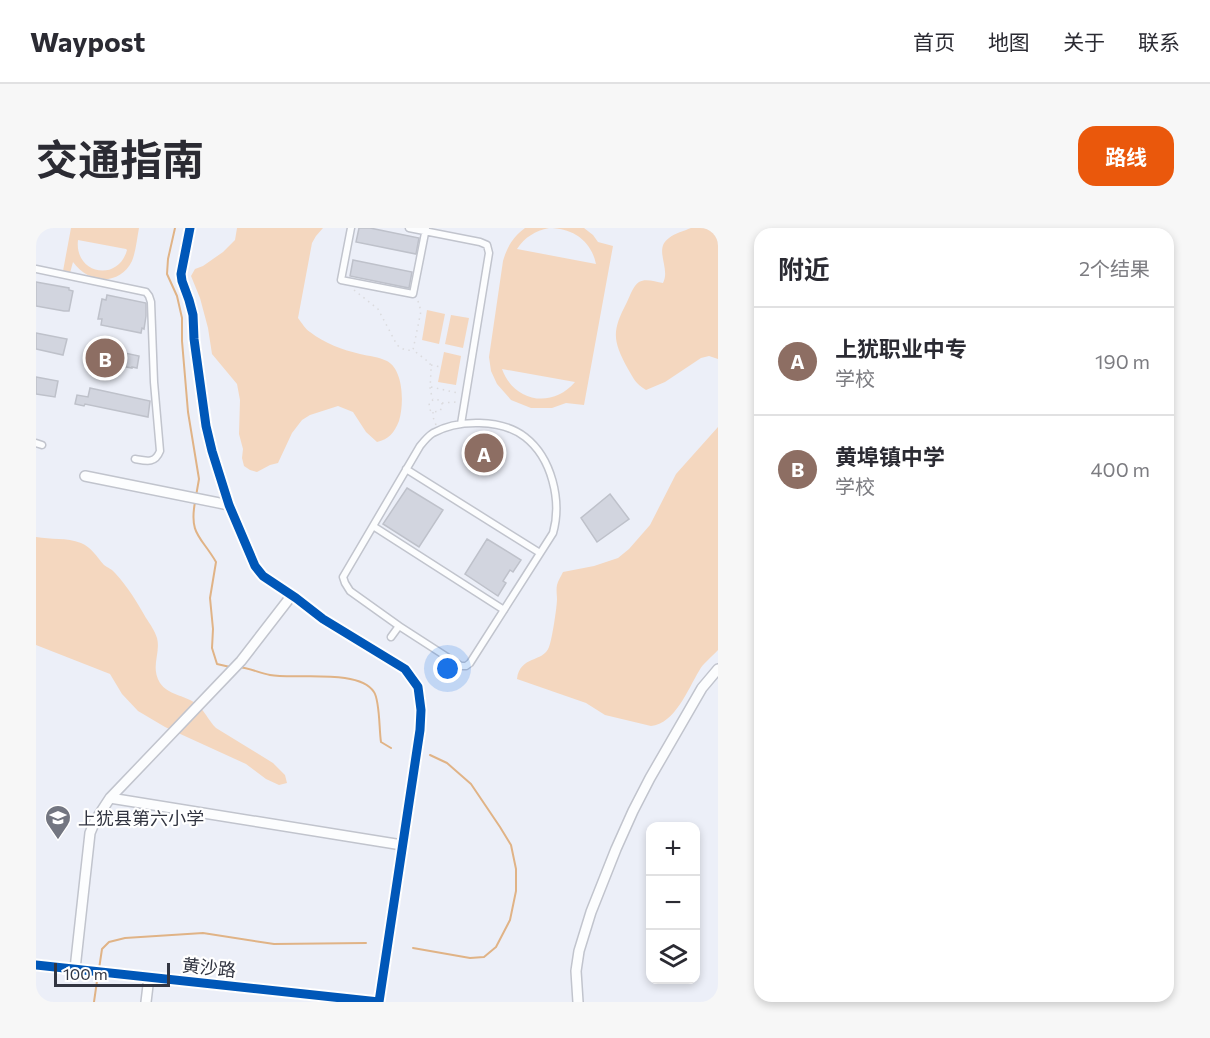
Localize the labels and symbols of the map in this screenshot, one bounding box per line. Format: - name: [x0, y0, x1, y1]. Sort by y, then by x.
- pin: B: [86, 336, 124, 380]
- pin: A: [464, 430, 504, 476]
- your location: [433, 654, 462, 683]
- school or university icon: 上犹县第六小学: [43, 803, 73, 841]
- place label: 上犹县第六小学: [78, 807, 204, 829]
- street label: 黄沙路: [181, 953, 237, 981]
- scale bar: [54, 960, 170, 988]

